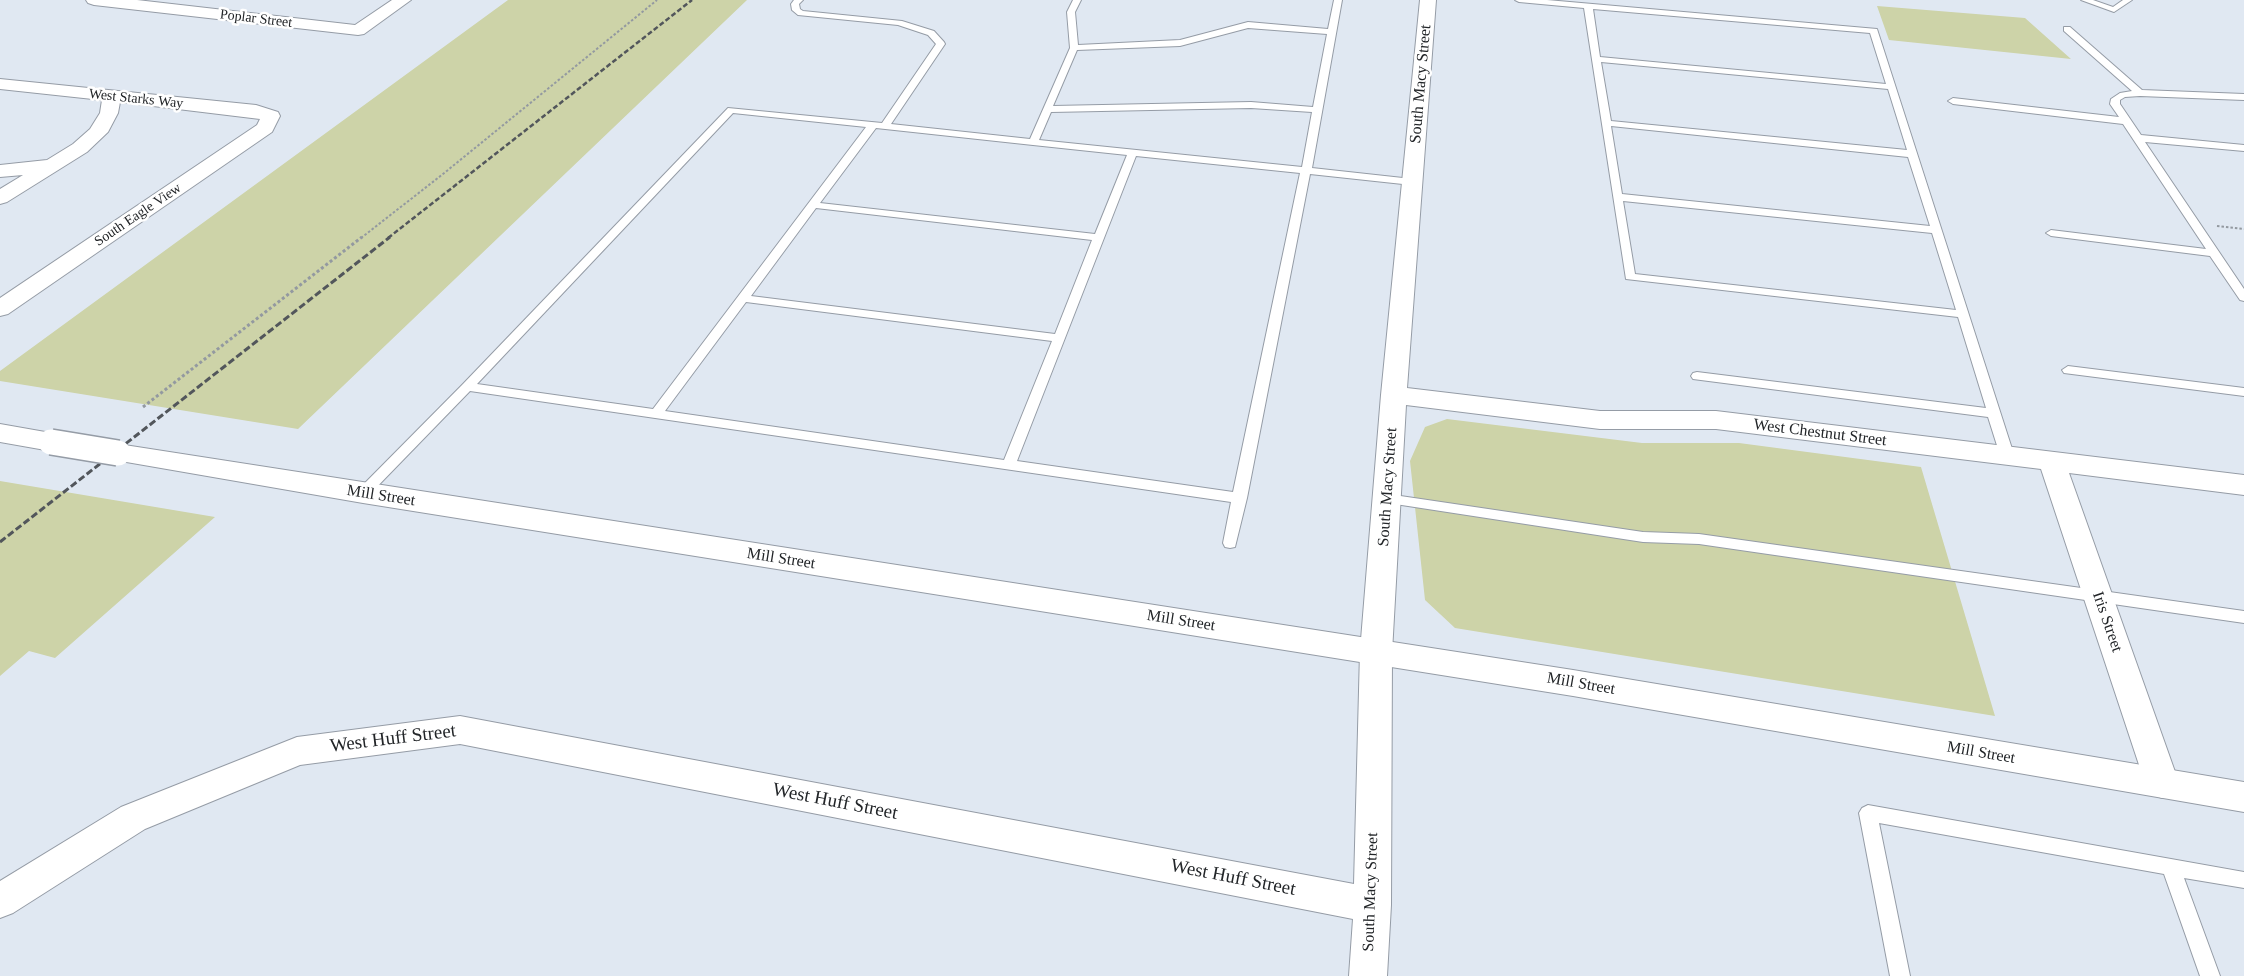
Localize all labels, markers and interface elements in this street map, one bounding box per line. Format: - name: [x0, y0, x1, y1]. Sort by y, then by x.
- street label: Poplar Street: [219, 6, 293, 32]
- street label: South Macy Street: [1406, 24, 1436, 144]
- street label: West Starks Way: [88, 86, 184, 112]
- street label: South Eagle View: [91, 180, 185, 250]
- street label: West Chestnut Street: [1752, 415, 1888, 451]
- street label: South Macy Street: [1374, 427, 1402, 547]
- street label: Mill Street: [345, 481, 417, 511]
- street label: Mill Street: [745, 544, 817, 574]
- street label: Iris Street: [2088, 589, 2126, 655]
- street label: Mill Street: [1145, 606, 1217, 636]
- street label: Mill Street: [1545, 669, 1617, 699]
- street label: West Huff Street: [329, 720, 457, 758]
- street label: Mill Street: [1945, 738, 2017, 768]
- street label: West Huff Street: [771, 779, 899, 825]
- street label: South Macy Street: [1359, 832, 1383, 952]
- street label: West Huff Street: [1169, 855, 1297, 901]

